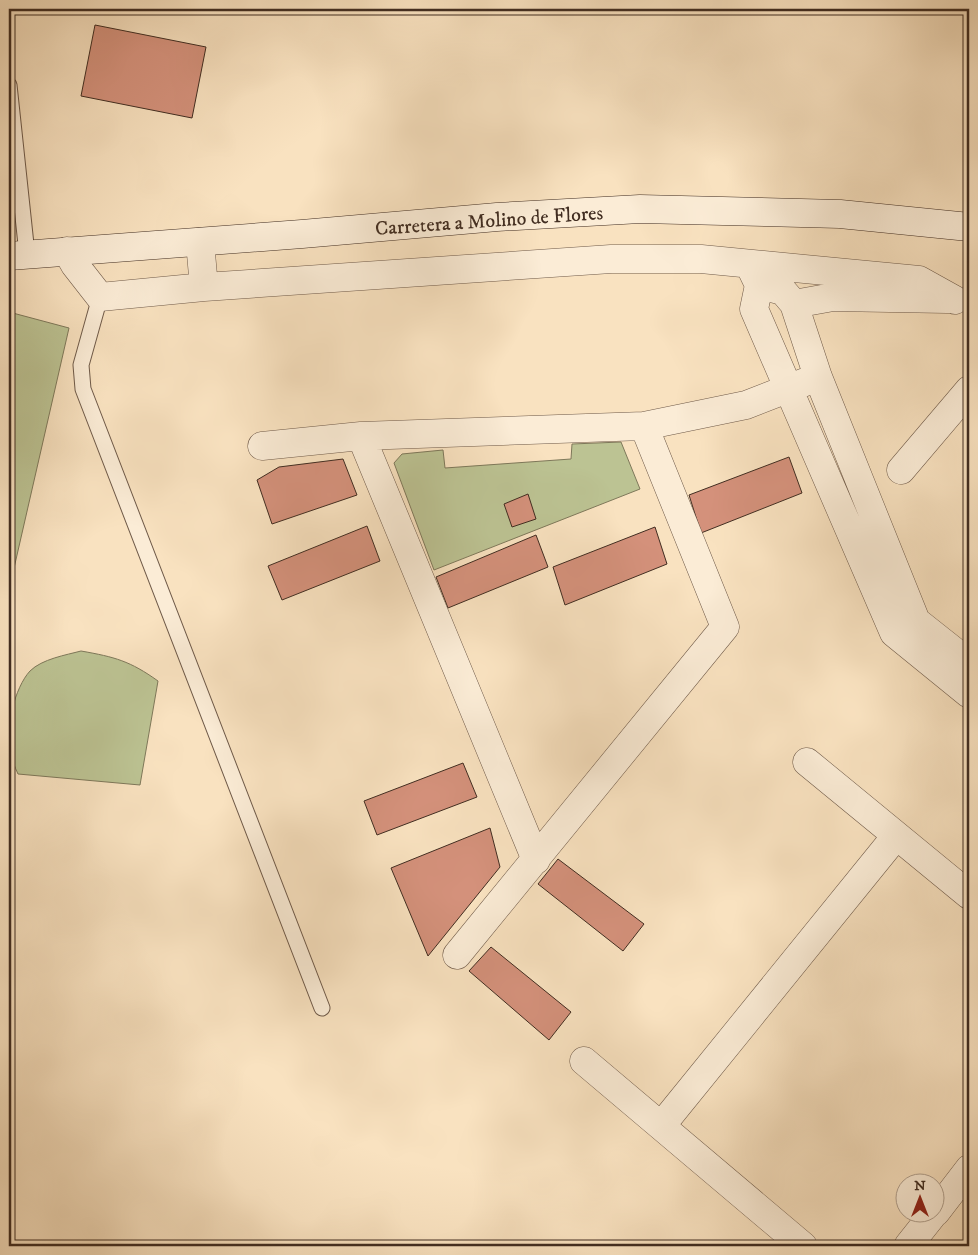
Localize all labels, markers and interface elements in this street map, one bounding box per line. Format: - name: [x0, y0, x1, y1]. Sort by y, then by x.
- street label: Carretera a Molino de Flores: [374, 201, 604, 242]
- north arrow: [896, 1172, 946, 1222]
- text: N: [914, 1177, 926, 1195]

